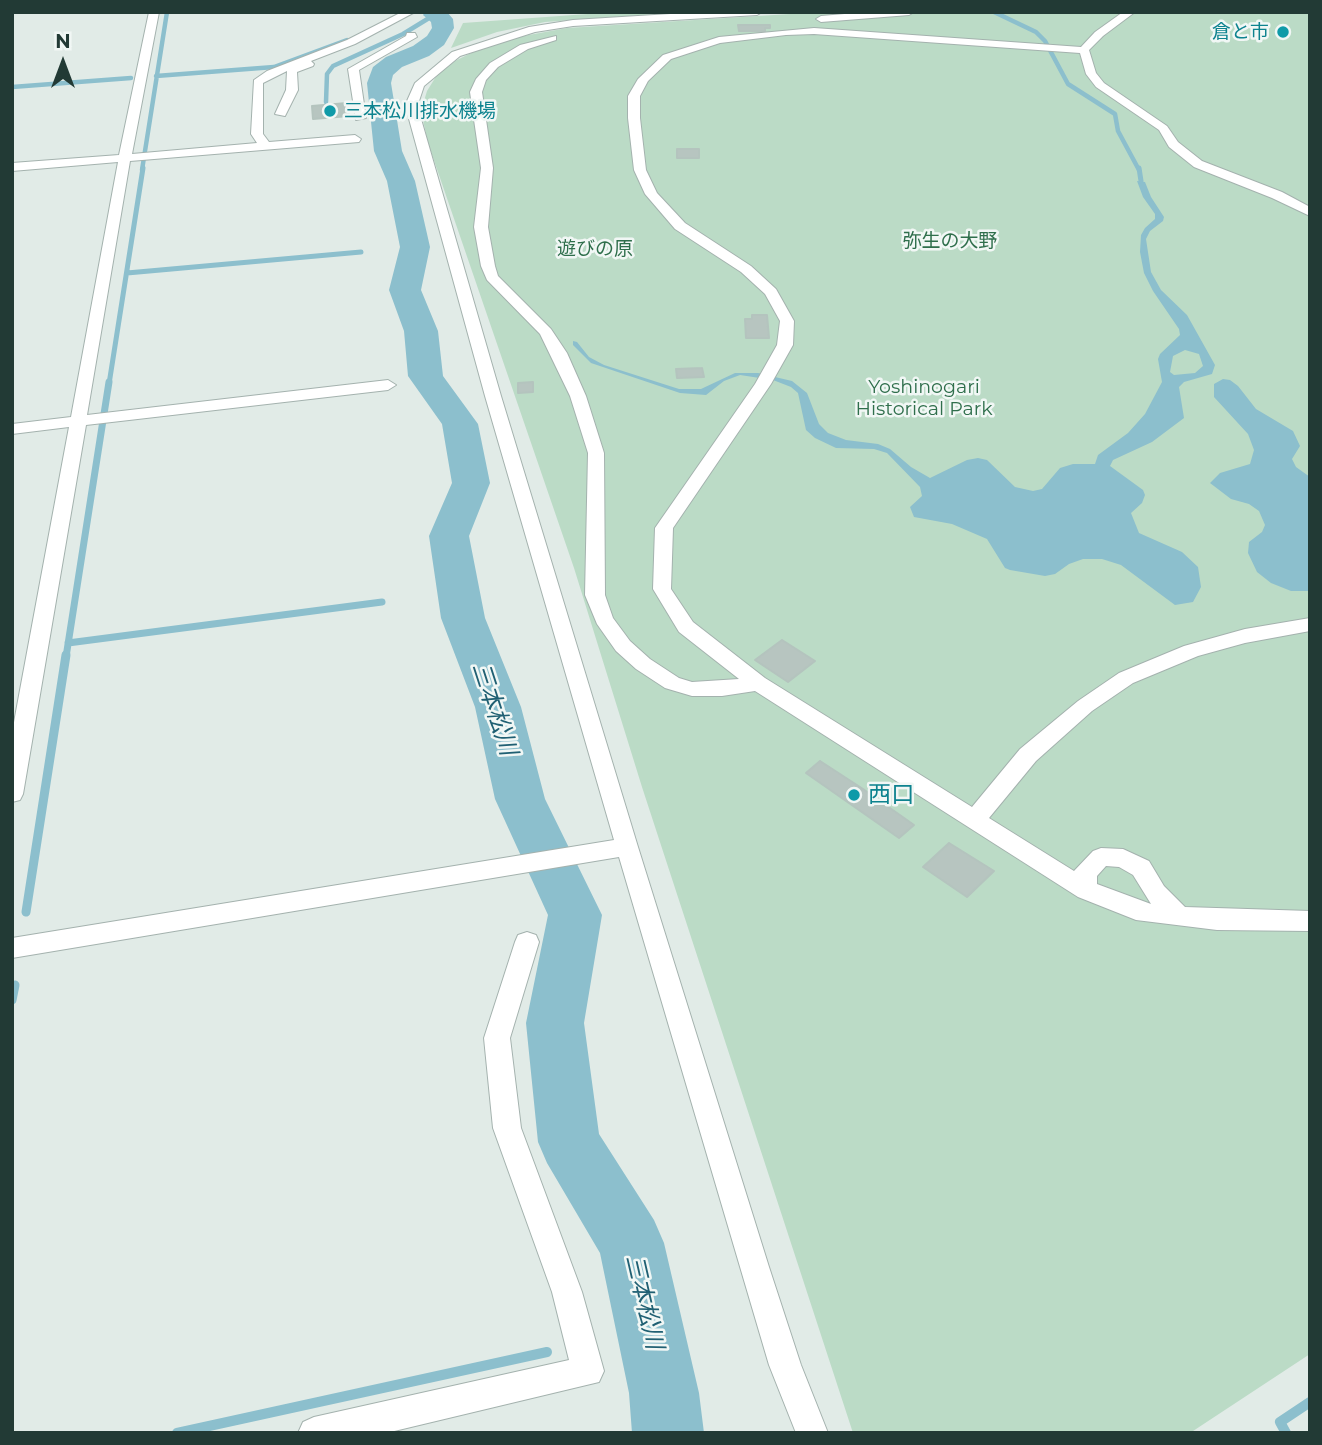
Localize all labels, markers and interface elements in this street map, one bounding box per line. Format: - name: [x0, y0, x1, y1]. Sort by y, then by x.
- place label: 倉と市: [1212, 21, 1269, 43]
- marker: 倉と市: [1275, 24, 1291, 40]
- north arrow: [28, 28, 98, 98]
- text: N: [55, 30, 71, 53]
- place label: 三本松川排水機場: [344, 100, 496, 122]
- marker: 三本松川排水機場: [322, 103, 338, 119]
- park label: 弥生の大野: [903, 230, 997, 252]
- park label: 遊びの原: [557, 238, 633, 260]
- park label: Yoshinogari Historical Park: [855, 376, 993, 420]
- water label: 三本松川: [465, 659, 523, 759]
- place label: 西口: [868, 781, 914, 809]
- marker: 西口: [846, 787, 862, 803]
- water label: 三本松川: [619, 1252, 669, 1352]

